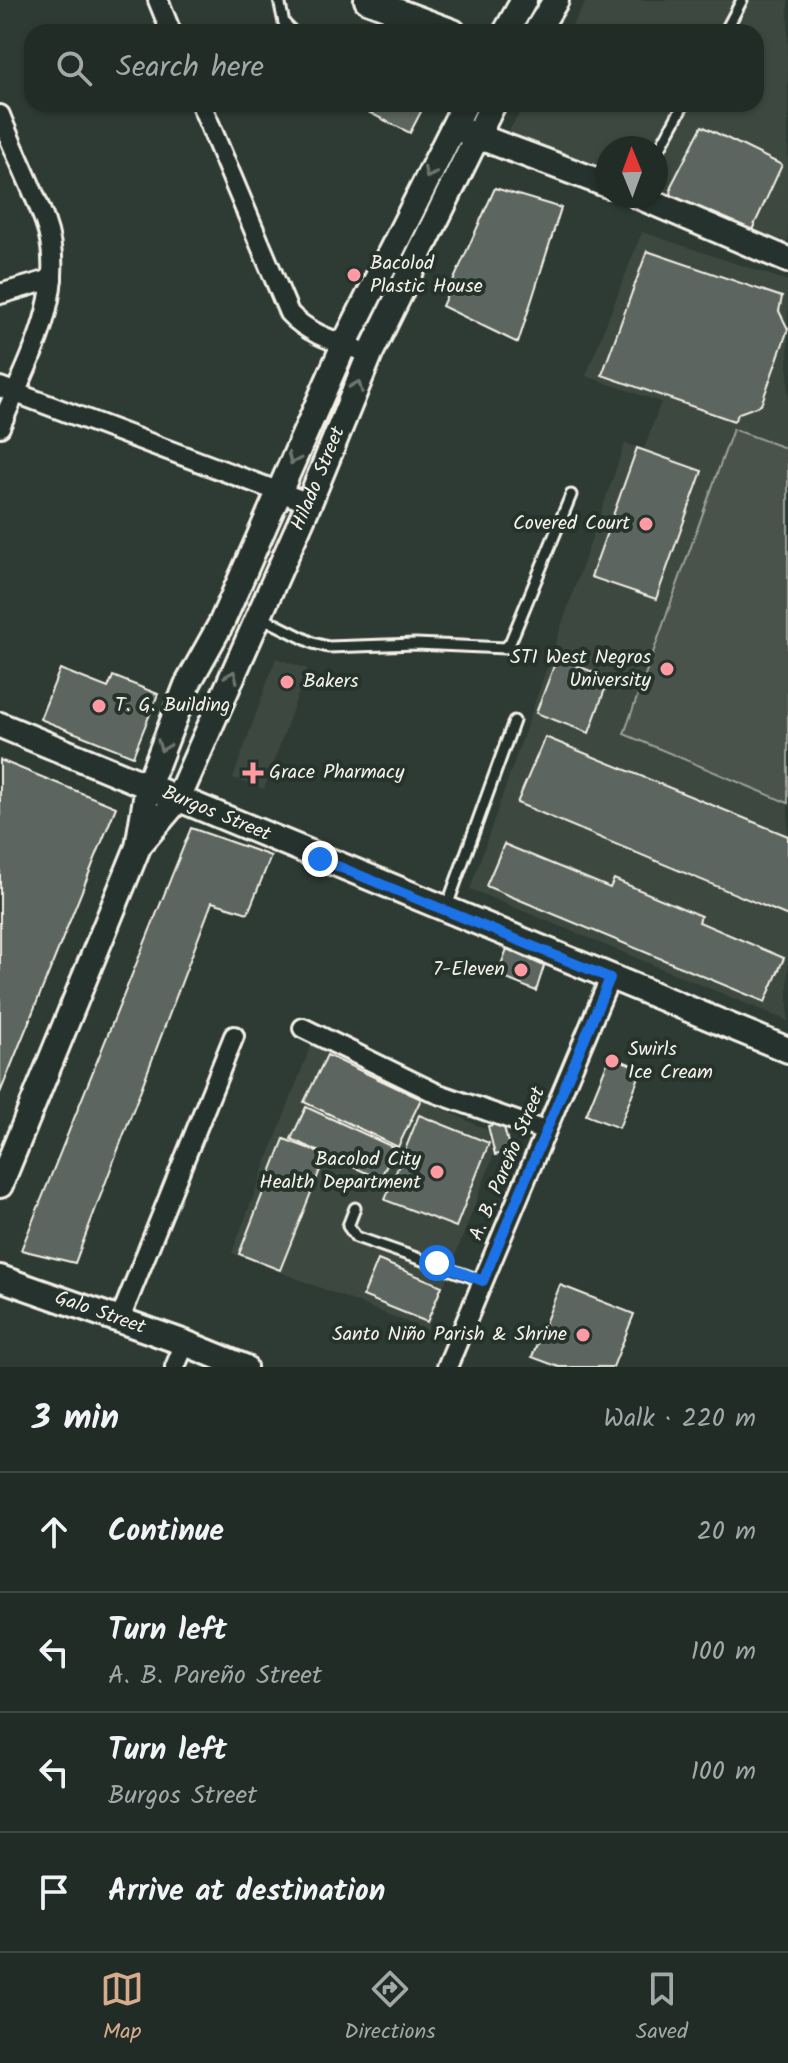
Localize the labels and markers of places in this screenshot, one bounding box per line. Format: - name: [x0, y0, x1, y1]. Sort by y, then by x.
- place label: Bacolod Plastic House: [370, 248, 483, 303]
- marker: Bacolod Plastic House: [345, 266, 363, 284]
- place label: Covered Court: [513, 508, 630, 540]
- marker: Covered Court: [637, 515, 655, 533]
- place label: STI West Negros University: [510, 642, 652, 697]
- marker: STI West Negros University: [658, 660, 676, 678]
- place label: Bakers: [303, 666, 359, 698]
- marker: Bakers: [278, 673, 296, 691]
- place label: T. G. Building: [115, 690, 230, 722]
- marker: T. G. Building: [90, 697, 108, 715]
- place label: Grace Pharmacy: [269, 757, 405, 789]
- marker: Grace Pharmacy: [244, 764, 262, 782]
- place label: 7-Eleven: [433, 954, 505, 986]
- marker: 7-Eleven: [512, 961, 530, 979]
- place label: Swirls Ice Cream: [628, 1034, 713, 1089]
- marker: Swirls Ice Cream: [603, 1052, 621, 1070]
- place label: Bacolod City Health Department: [259, 1144, 422, 1199]
- marker: Bacolod City Health Department: [428, 1163, 446, 1181]
- place label: Santo Niño Parish & Shrine: [332, 1319, 567, 1351]
- marker: Santo Niño Parish & Shrine: [574, 1326, 592, 1344]

